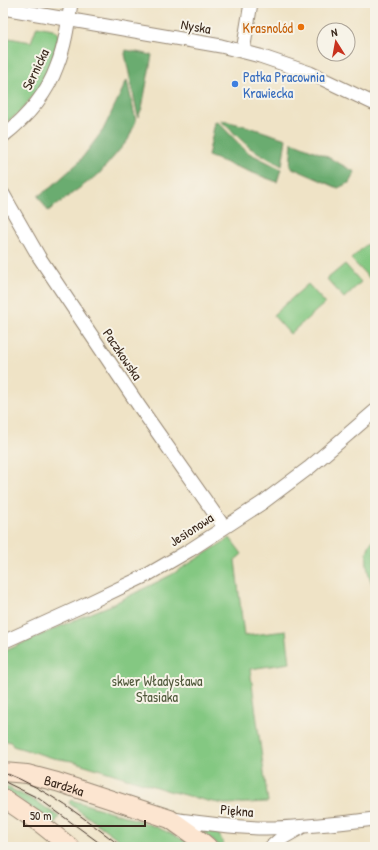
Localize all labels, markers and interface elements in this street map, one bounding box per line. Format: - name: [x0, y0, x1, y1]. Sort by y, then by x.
- street label: Nyska: [179, 14, 213, 39]
- place label: Krasnolód: [243, 18, 294, 37]
- marker: Krasnolód: [296, 22, 306, 32]
- north arrow: [316, 22, 356, 62]
- text: N: [330, 25, 338, 40]
- street label: Sernicka: [17, 45, 53, 93]
- place label: Patka Pracownia Krawiecka: [243, 67, 325, 102]
- marker: Patka Pracownia Krawiecka: [230, 79, 240, 89]
- street label: Paczkowska: [99, 325, 147, 384]
- street label: Jesionowa: [165, 507, 217, 550]
- park label: skwer Władysława Stasiaka: [112, 671, 203, 706]
- street label: Bardzka: [42, 770, 87, 800]
- street label: Piękna: [220, 799, 255, 821]
- scale bar: [24, 802, 145, 828]
- text: 50 m: [30, 807, 51, 824]

